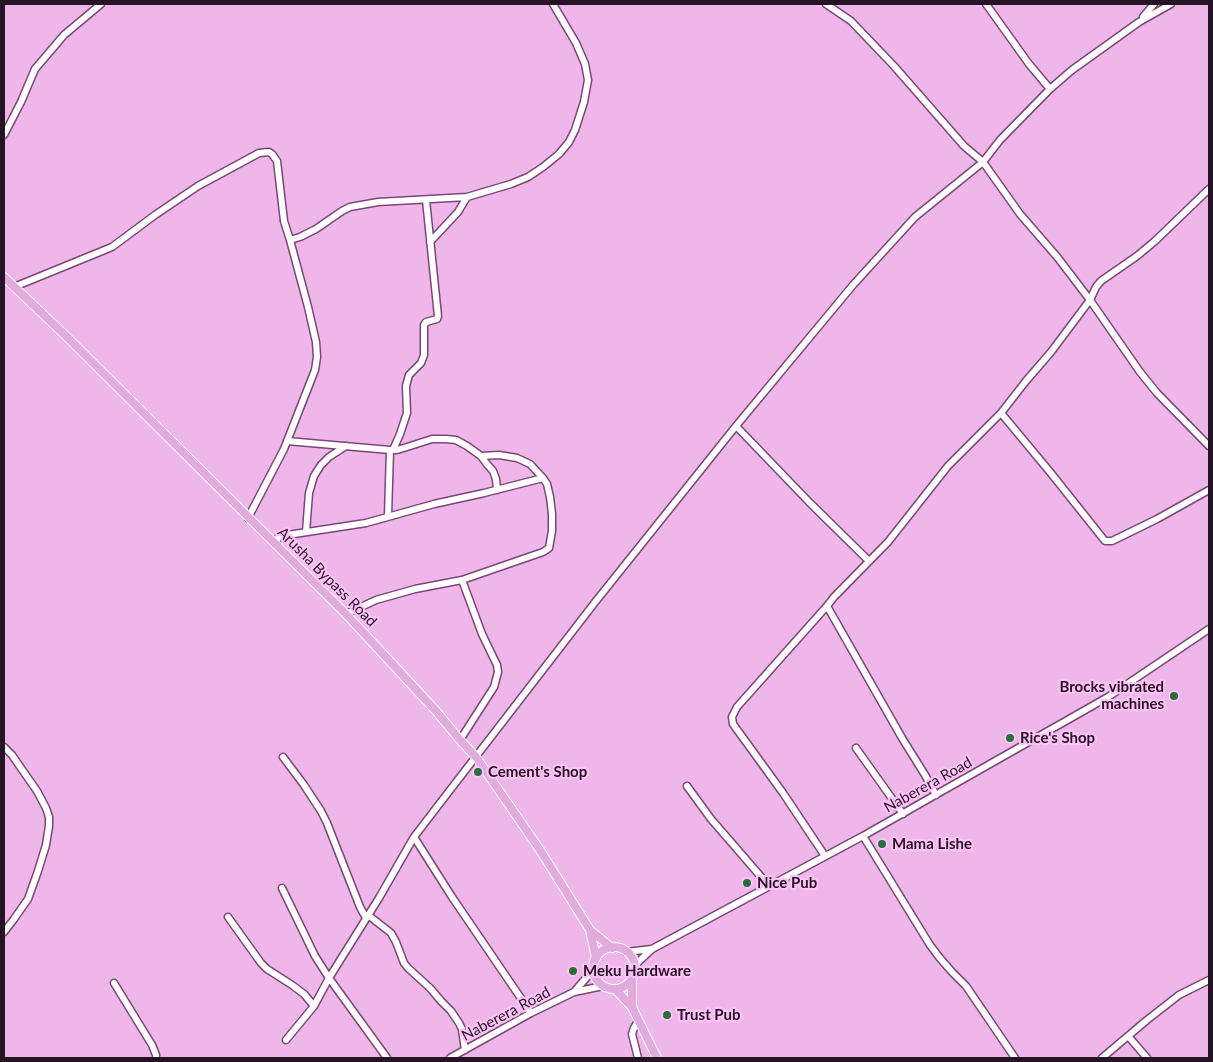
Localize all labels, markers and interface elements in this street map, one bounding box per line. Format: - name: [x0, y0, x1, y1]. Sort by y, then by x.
- street label: Arusha Bypass Road: [274, 524, 380, 630]
- place label: Brocks vibrated machines: [1059, 678, 1164, 713]
- marker: Brocks vibrated machines: [1168, 690, 1180, 702]
- place label: Rice's Shop: [1020, 729, 1095, 747]
- marker: Rice's Shop: [1004, 732, 1016, 744]
- street label: Naberera Road: [881, 753, 975, 817]
- place label: Cement's Shop: [488, 763, 587, 781]
- marker: Cement's Shop: [472, 766, 484, 778]
- place label: Mama Lishe: [892, 835, 972, 853]
- marker: Mama Lishe: [876, 838, 888, 850]
- place label: Nice Pub: [757, 874, 817, 892]
- marker: Nice Pub: [741, 877, 753, 889]
- place label: Meku Hardware: [583, 962, 691, 980]
- marker: Meku Hardware: [567, 965, 579, 977]
- street label: Naberera Road: [459, 983, 553, 1045]
- place label: Trust Pub: [677, 1006, 741, 1024]
- marker: Trust Pub: [661, 1009, 673, 1021]

